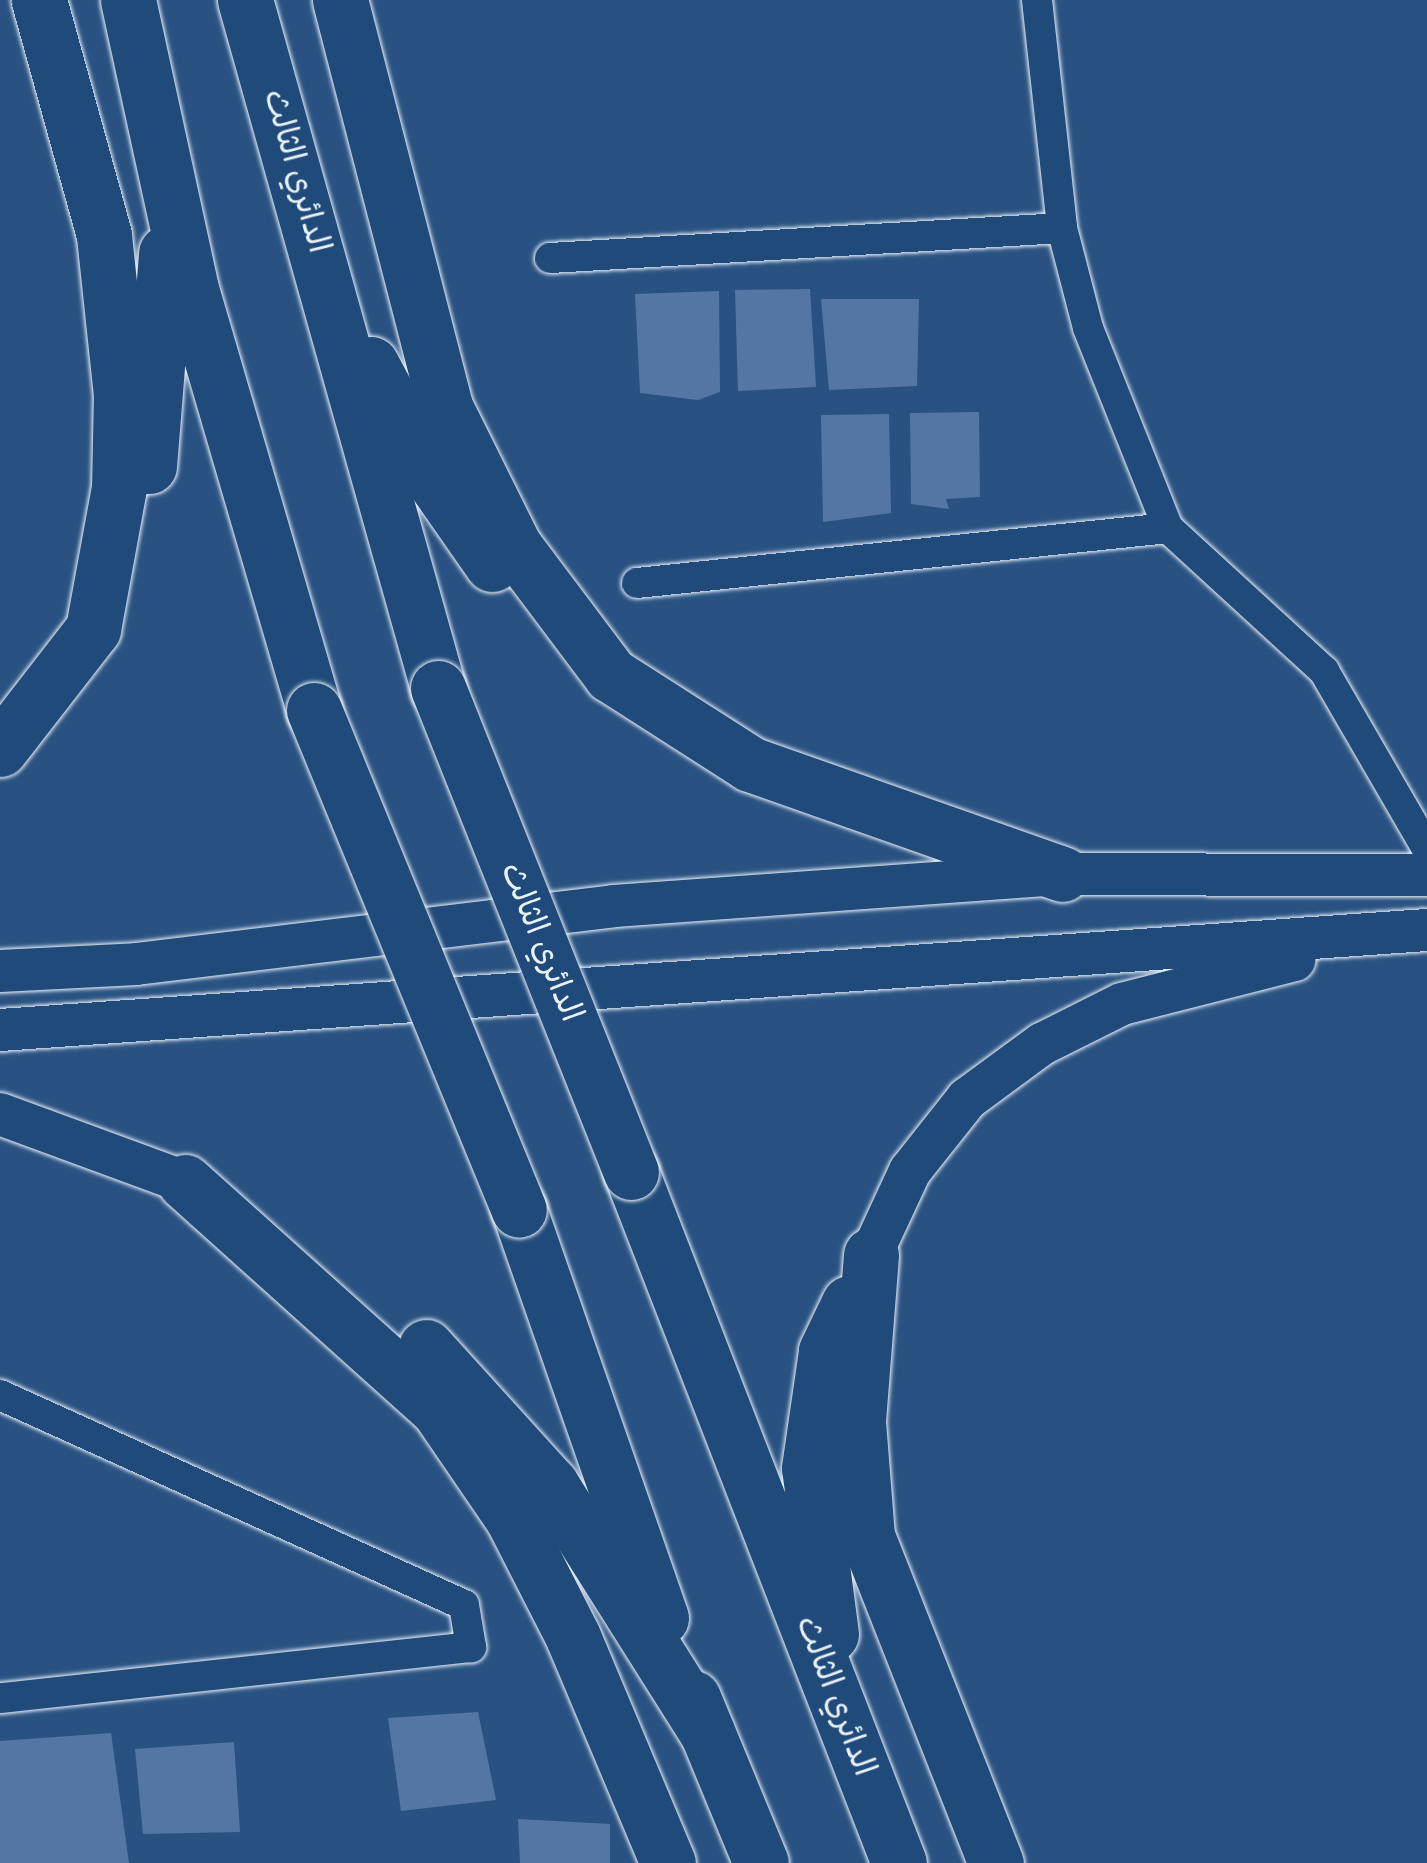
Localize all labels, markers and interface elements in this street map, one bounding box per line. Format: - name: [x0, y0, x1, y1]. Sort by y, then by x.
- street label: الدائري الثالث: [252, 86, 336, 258]
- street label: الدائري الثالث: [490, 858, 588, 1028]
- street label: الدائري الثالث: [785, 1612, 881, 1782]

